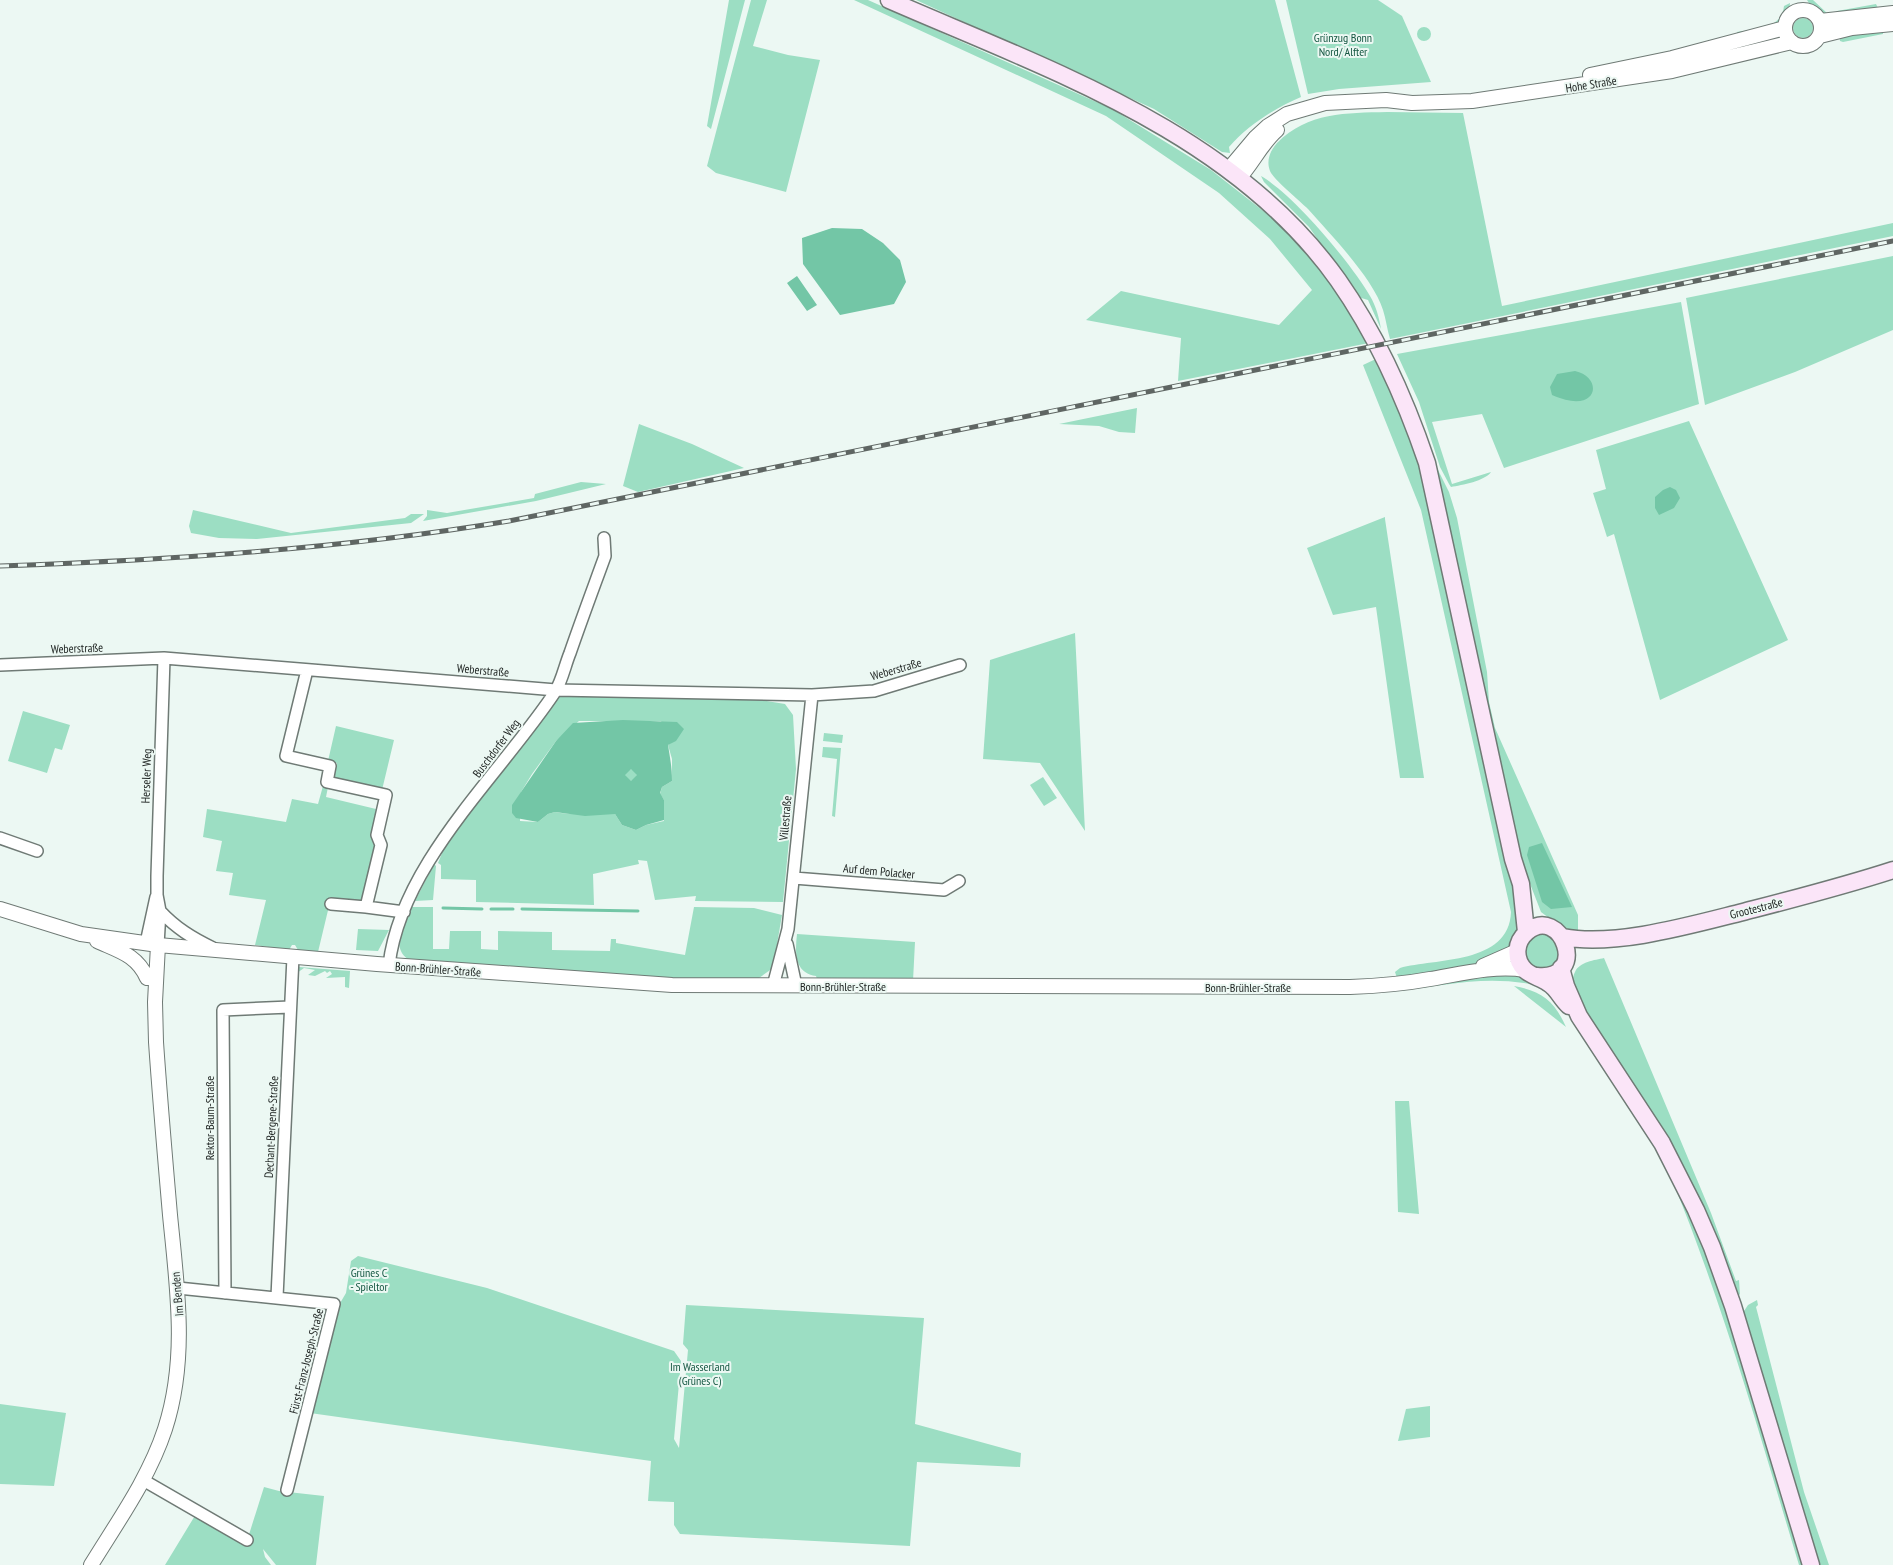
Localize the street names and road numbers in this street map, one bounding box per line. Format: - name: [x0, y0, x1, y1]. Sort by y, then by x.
- street label: Hohe Straße: [1564, 73, 1618, 95]
- street label: Weberstraße: [51, 640, 103, 656]
- street label: Weberstraße: [869, 655, 923, 683]
- street label: Weberstraße: [456, 660, 510, 680]
- street label: Buschdorfer Weg: [469, 716, 523, 780]
- street label: Herseler Weg: [138, 748, 154, 804]
- street label: Villestraße: [775, 795, 794, 842]
- street label: Auf dem Polacker: [843, 860, 916, 882]
- street label: Grootestraße: [1728, 894, 1784, 922]
- street label: Bonn-Brühler-Straße: [394, 959, 482, 979]
- street label: Bonn-Brühler-Straße: [800, 979, 886, 994]
- street label: Bonn-Brühler-Straße: [1205, 980, 1291, 995]
- street label: Dechant-Bergene-Straße: [261, 1075, 281, 1179]
- street label: Rektor-Baum-Straße: [202, 1076, 217, 1160]
- street label: Im Benden: [168, 1271, 186, 1317]
- street label: Fürst-Franz-Joseph-Straße: [286, 1307, 326, 1415]

